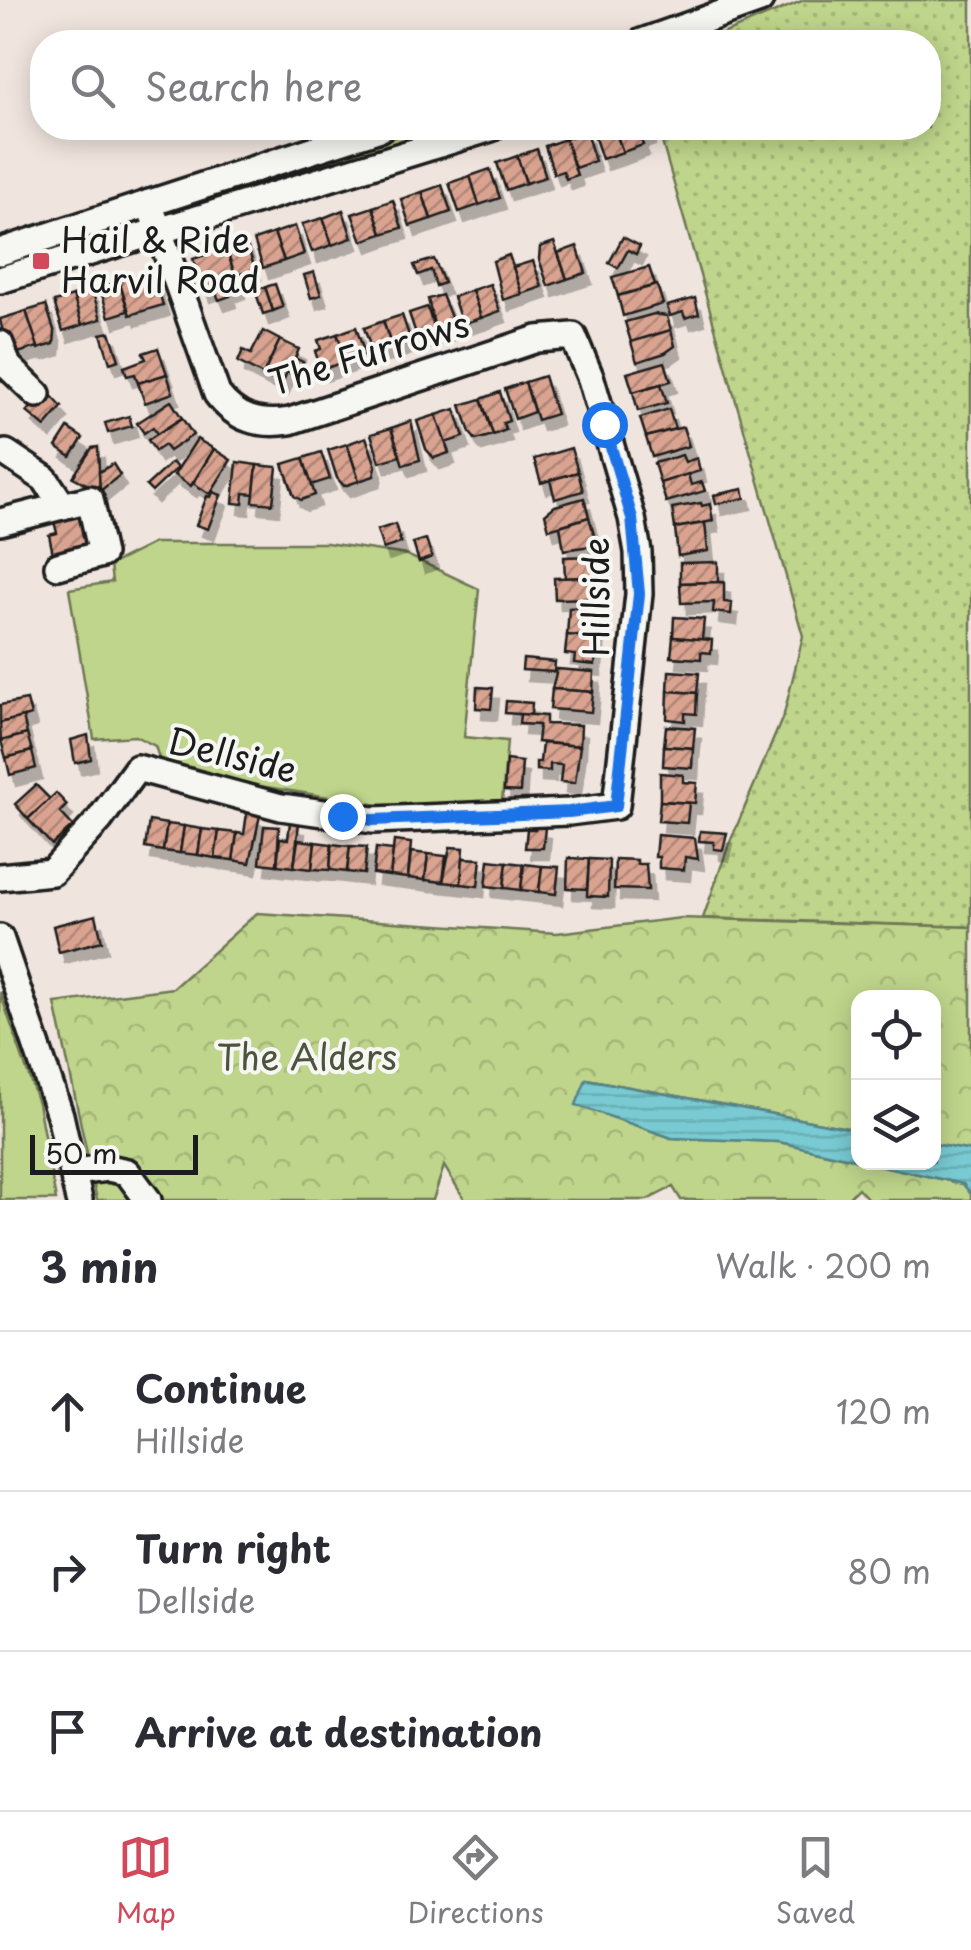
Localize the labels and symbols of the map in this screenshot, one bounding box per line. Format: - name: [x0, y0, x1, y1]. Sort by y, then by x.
- place label: Hail & Ride Harvil Road: [61, 212, 260, 305]
- marker: Hail & Ride Harvil Road: [30, 250, 52, 272]
- street label: The Furrows: [261, 296, 475, 407]
- route start: [582, 402, 628, 448]
- street label: Hillside: [568, 537, 621, 657]
- street label: Dellside: [162, 712, 303, 795]
- route end: [320, 794, 366, 840]
- park label: The Alders: [217, 1029, 397, 1082]
- scale bar: [30, 1130, 198, 1174]

